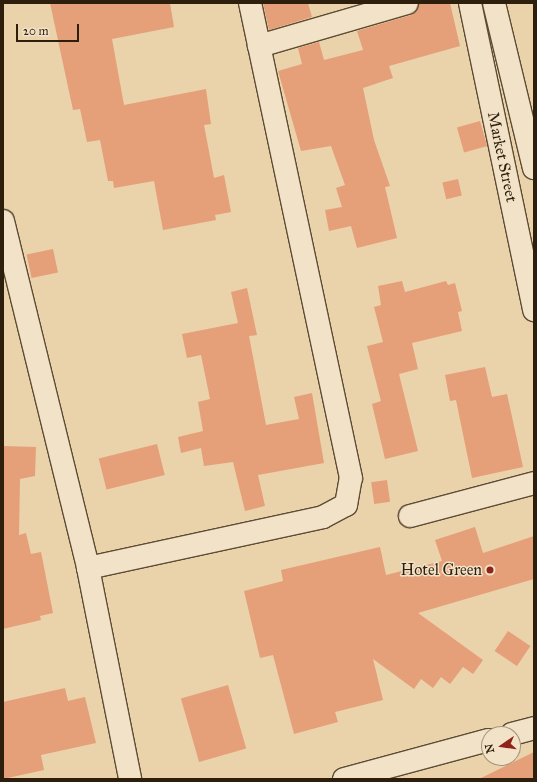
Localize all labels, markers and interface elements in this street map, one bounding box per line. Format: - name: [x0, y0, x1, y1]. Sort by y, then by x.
- scale bar: [18, 16, 81, 42]
- text: 20 m: [23, 24, 49, 38]
- street label: Market Street: [483, 110, 521, 204]
- place label: Hotel Green: [400, 560, 482, 580]
- marker: Hotel Green: [485, 565, 495, 575]
- north arrow: [481, 726, 521, 766]
- text: N: [482, 743, 497, 755]

